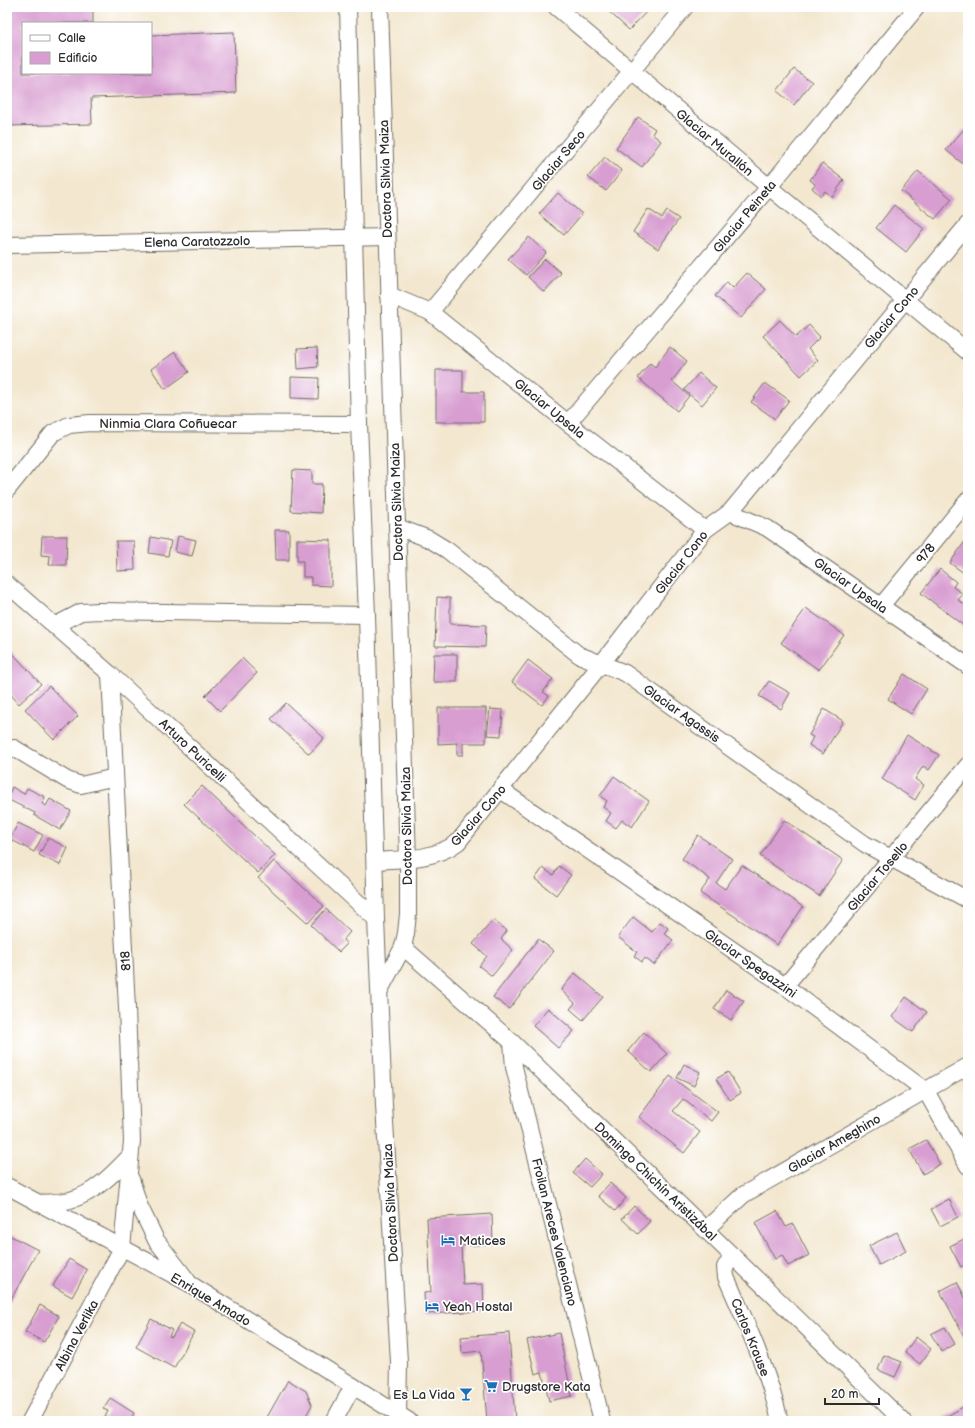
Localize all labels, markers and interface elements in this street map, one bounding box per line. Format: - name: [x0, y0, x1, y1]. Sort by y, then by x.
- legend: [22, 22, 152, 74]
- text: Calle: [58, 31, 86, 46]
- text: Edificio: [58, 51, 98, 66]
- street label: Glaciar Murallón: [672, 106, 756, 180]
- street label: Doctora Silvia Maiza: [376, 119, 396, 239]
- street label: Glaciar Seco: [529, 127, 589, 195]
- street label: Glaciar Peineta: [710, 177, 780, 256]
- street label: Elena Caratozzolo: [144, 233, 250, 251]
- street label: Glaciar Cono: [861, 283, 923, 352]
- street label: Glaciar Upsala: [511, 375, 588, 442]
- street label: Ninmia Clara Coñuecar: [99, 416, 237, 432]
- street label: Doctora Silvia Maiza: [387, 442, 407, 562]
- street label: Glaciar Cono: [652, 527, 712, 598]
- street label: 978: [913, 540, 939, 567]
- street label: Glaciar Upsala: [810, 554, 890, 617]
- street label: Glaciar Agassis: [640, 681, 723, 747]
- street label: Arturo Puricelli: [155, 716, 229, 786]
- street label: Doctora Silvia Maiza: [398, 767, 416, 885]
- street label: Glaciar Cono: [448, 781, 510, 850]
- street label: Glaciar Tosello: [844, 839, 912, 915]
- street label: Glaciar Spegazzini: [701, 926, 800, 1002]
- street label: 818: [117, 950, 135, 971]
- street label: Glaciar Ameghino: [785, 1111, 884, 1177]
- street label: Domingo Chichín Aristizábal: [591, 1119, 720, 1244]
- street label: Doctora Silvia Maiza: [380, 1143, 402, 1263]
- street label: Froilan Areces Valenciano: [528, 1156, 580, 1308]
- hotel icon: Matices: [440, 1232, 456, 1248]
- place label: Matices: [459, 1233, 506, 1249]
- street label: Enrique Amado: [168, 1270, 253, 1330]
- street label: Carlos Krause: [727, 1296, 773, 1379]
- street label: Albina Verlika: [52, 1297, 102, 1374]
- hotel icon: Yeah Hostal: [424, 1298, 440, 1314]
- place label: Yeah Hostal: [442, 1299, 513, 1315]
- supermarket icon: Drugstore Kata: [483, 1378, 499, 1394]
- place label: Drugstore Kata: [502, 1379, 591, 1395]
- scale bar: [825, 1380, 879, 1406]
- bar icon: Es La Vida: [458, 1386, 474, 1402]
- place label: Es La Vida: [393, 1387, 455, 1403]
- text: 20 m: [831, 1387, 858, 1402]

